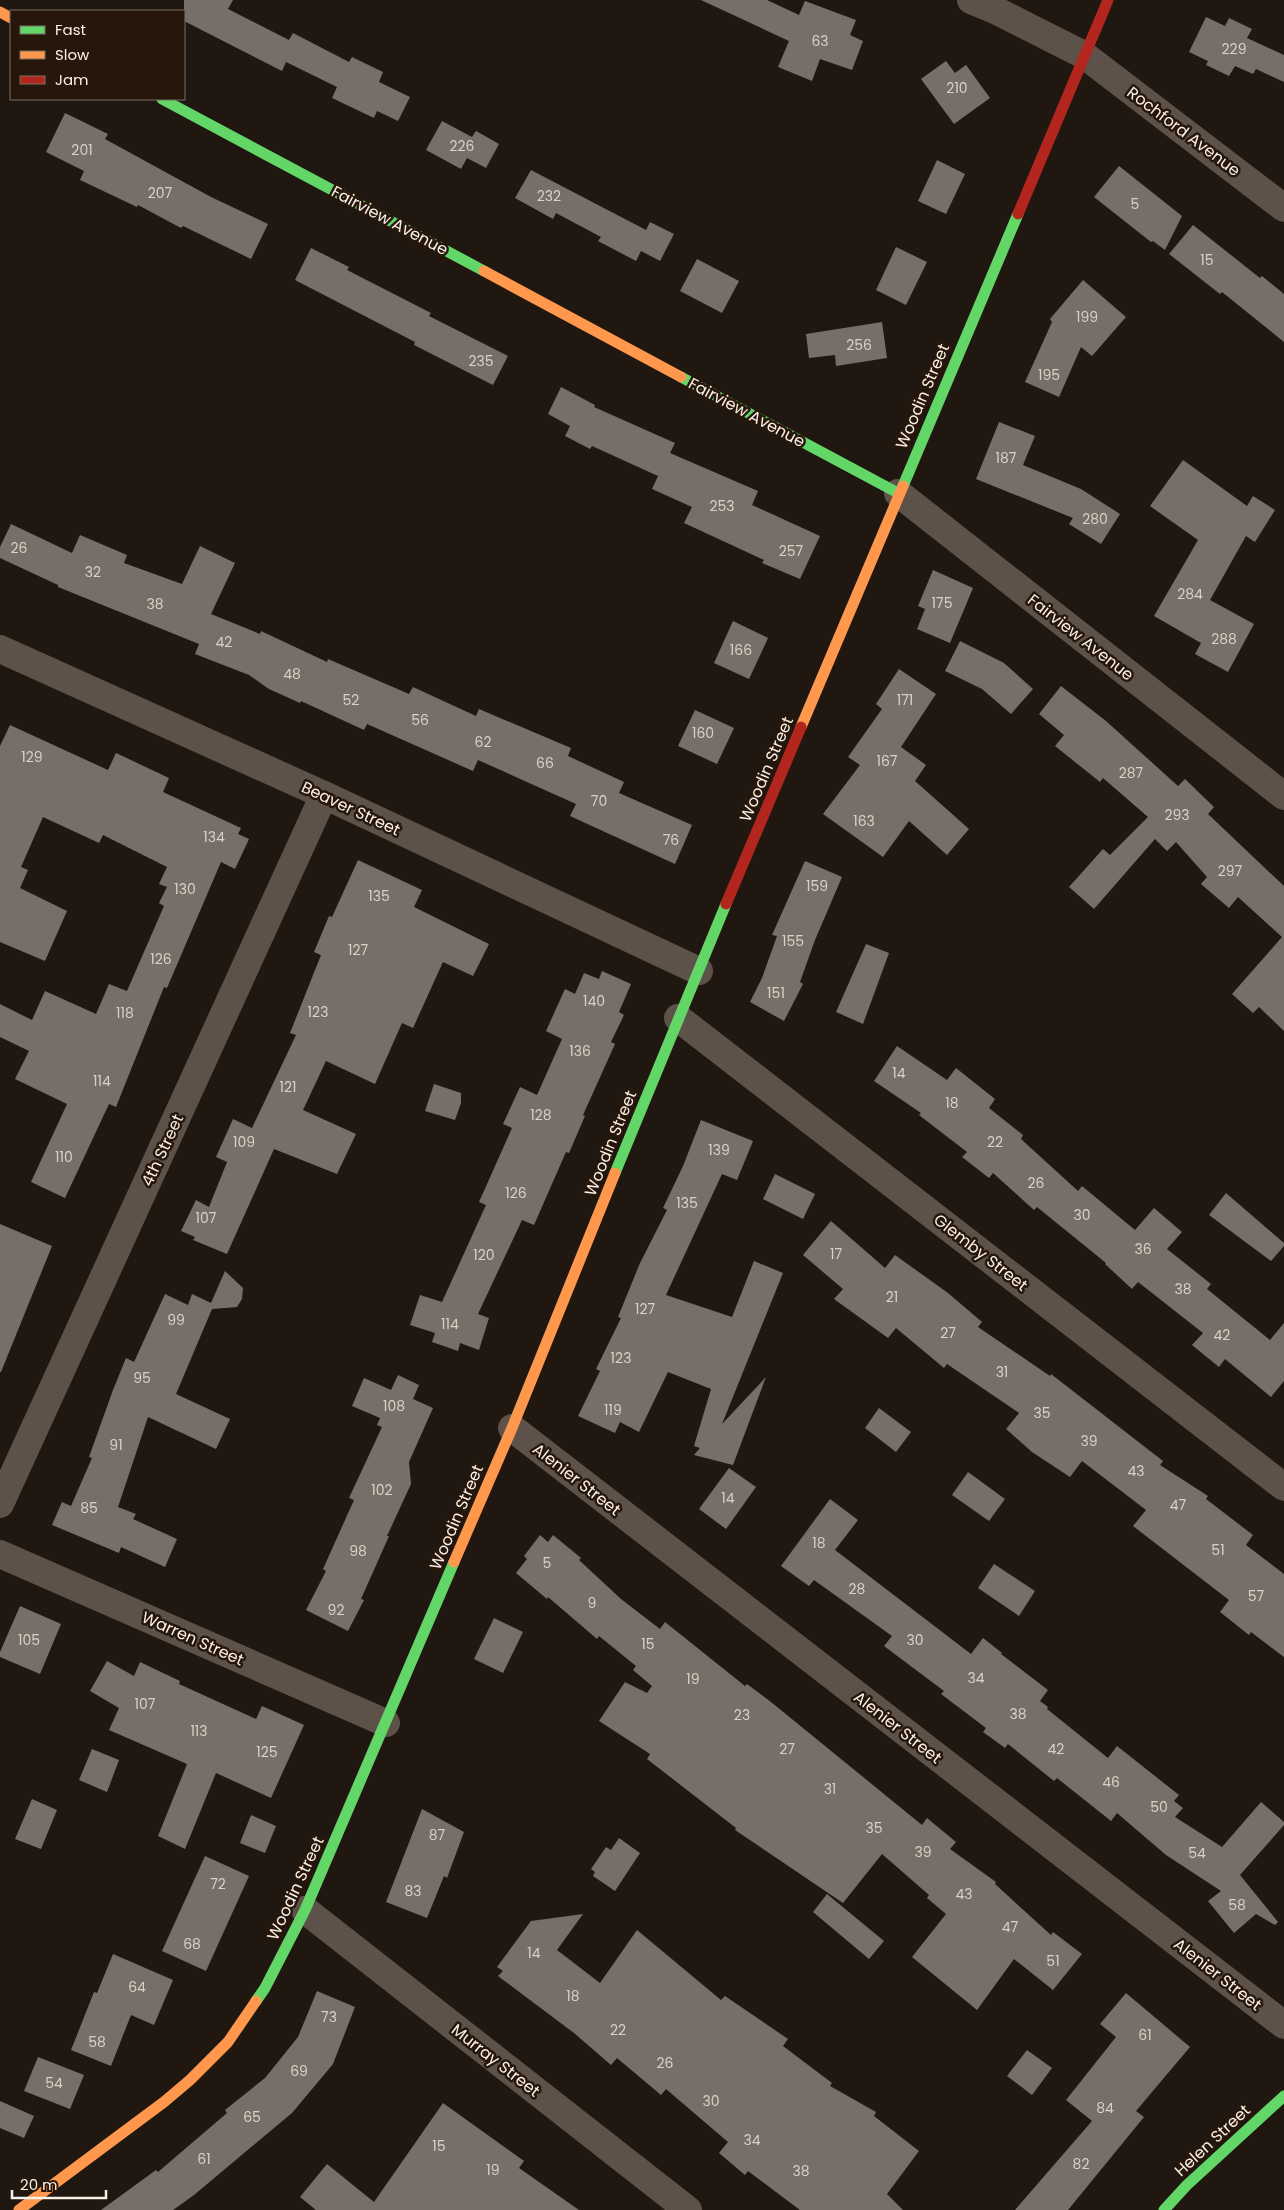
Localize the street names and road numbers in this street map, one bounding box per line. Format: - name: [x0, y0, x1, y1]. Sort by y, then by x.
- street label: Rochford Avenue: [1122, 81, 1245, 182]
- street label: Fairview Avenue: [327, 180, 452, 261]
- street label: Woodin Street: [890, 340, 955, 452]
- street label: Fairview Avenue: [684, 372, 809, 453]
- street label: Fairview Avenue: [1023, 589, 1139, 686]
- street label: Woodin Street: [734, 713, 799, 825]
- street label: Beaver Street: [298, 776, 404, 841]
- street label: Woodin Street: [579, 1087, 642, 1200]
- street label: 4th Street: [136, 1110, 189, 1190]
- street label: Glemby Street: [929, 1208, 1033, 1297]
- street label: Alenier Street: [528, 1438, 626, 1521]
- street label: Woodin Street: [424, 1461, 489, 1573]
- street label: Warren Street: [138, 1606, 248, 1671]
- street label: Alenier Street: [849, 1686, 947, 1769]
- street label: Woodin Street: [261, 1832, 330, 1944]
- street label: Alenier Street: [1169, 1933, 1267, 2016]
- street label: Murray Street: [446, 2018, 545, 2102]
- street label: Helen Street: [1169, 2099, 1255, 2182]

